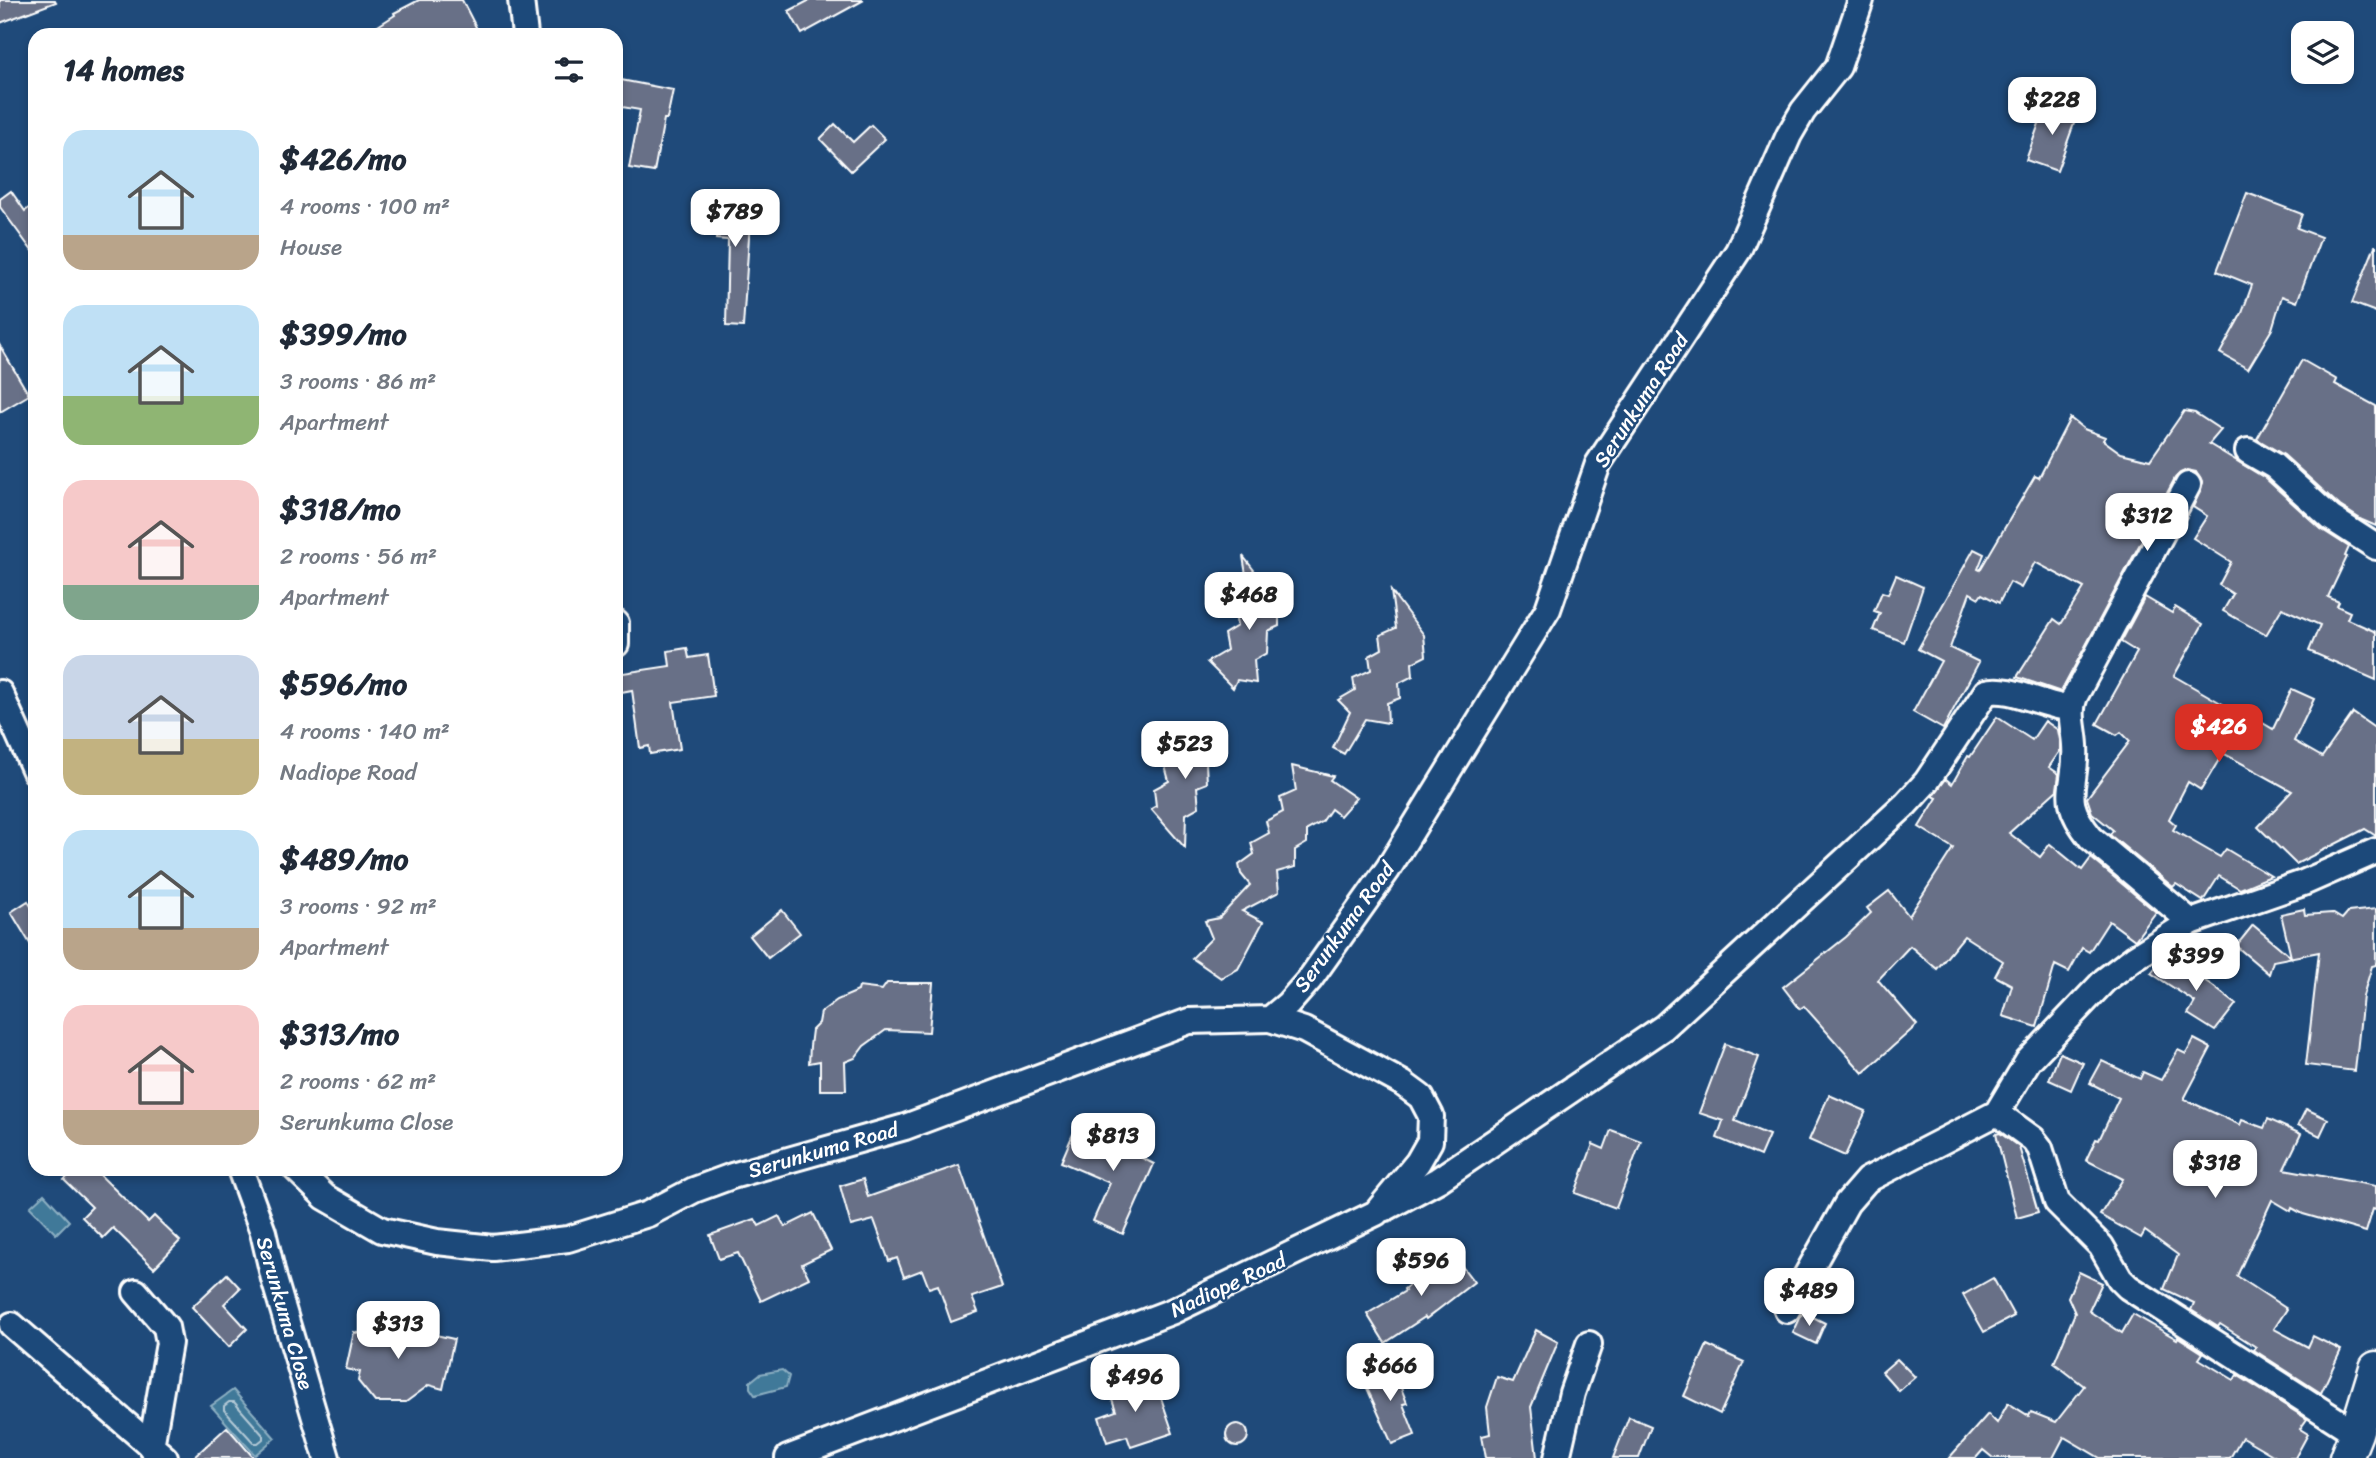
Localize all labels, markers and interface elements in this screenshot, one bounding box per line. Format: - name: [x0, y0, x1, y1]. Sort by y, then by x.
- map controls: [2291, 21, 2354, 84]
- button: layers: [2291, 21, 2354, 84]
- text: 14 homes: [63, 43, 184, 97]
- icon: filters: [550, 51, 588, 89]
- pin: $228: [2011, 78, 2093, 137]
- text: $228: [2024, 79, 2080, 120]
- text: $426/mo: [280, 132, 406, 186]
- icon: home: [119, 158, 203, 242]
- text: 4 rooms · 100 m²: [280, 186, 450, 227]
- pin: $789: [694, 190, 776, 249]
- text: $789: [707, 191, 763, 232]
- text: House: [280, 227, 342, 268]
- text: $399/mo: [280, 307, 407, 361]
- street label: Serunkuma Road: [1583, 323, 1700, 475]
- icon: home: [119, 333, 203, 417]
- text: 3 rooms · 86 m²: [280, 361, 436, 402]
- text: Apartment: [280, 402, 389, 443]
- text: $318/mo: [280, 482, 401, 536]
- pin: $312: [2106, 494, 2188, 553]
- text: $312: [2121, 495, 2173, 536]
- icon: home: [119, 508, 203, 592]
- text: 2 rooms · 56 m²: [280, 536, 437, 577]
- pin: $468: [1208, 572, 1290, 632]
- text: $468: [1221, 574, 1277, 615]
- text: Apartment: [280, 577, 389, 618]
- text: $596/mo: [280, 657, 407, 711]
- icon: home: [119, 683, 203, 767]
- pin: $426: [2178, 704, 2260, 764]
- text: $426: [2191, 706, 2247, 747]
- text: 4 rooms · 140 m²: [280, 711, 450, 752]
- pin: $523: [1144, 722, 1226, 781]
- text: $523: [1157, 723, 1213, 764]
- text: Nadiope Road: [280, 752, 417, 793]
- text: $489/mo: [280, 832, 409, 886]
- street label: Serunkuma Road: [1283, 852, 1406, 1001]
- icon: home: [119, 858, 203, 942]
- text: 3 rooms · 92 m²: [280, 886, 437, 927]
- text: Apartment: [280, 927, 389, 968]
- pin: $399: [2155, 934, 2237, 993]
- text: $399: [2168, 935, 2224, 976]
- text: $313/mo: [280, 1007, 399, 1061]
- icon: home: [119, 1033, 203, 1117]
- text: 2 rooms · 62 m²: [280, 1061, 436, 1102]
- text: Serunkuma Close: [280, 1102, 453, 1143]
- street label: Serunkuma Road: [743, 1110, 904, 1190]
- pin: $813: [1072, 1114, 1154, 1173]
- text: $813: [1087, 1115, 1139, 1156]
- pin: $318: [2174, 1140, 2256, 1200]
- text: $318: [2189, 1142, 2241, 1183]
- street label: Serunkuma Close: [245, 1232, 325, 1394]
- pin: $596: [1380, 1238, 1462, 1298]
- text: $596: [1393, 1240, 1449, 1281]
- street label: Nadiope Road: [1163, 1241, 1294, 1329]
- pin: $489: [1768, 1268, 1850, 1328]
- text: $489: [1780, 1270, 1838, 1311]
- pin: $313: [357, 1302, 439, 1361]
- text: $313: [373, 1303, 423, 1344]
- pin: $666: [1349, 1344, 1431, 1403]
- text: $666: [1363, 1345, 1417, 1386]
- pin: $496: [1094, 1354, 1176, 1414]
- text: $496: [1106, 1356, 1164, 1397]

